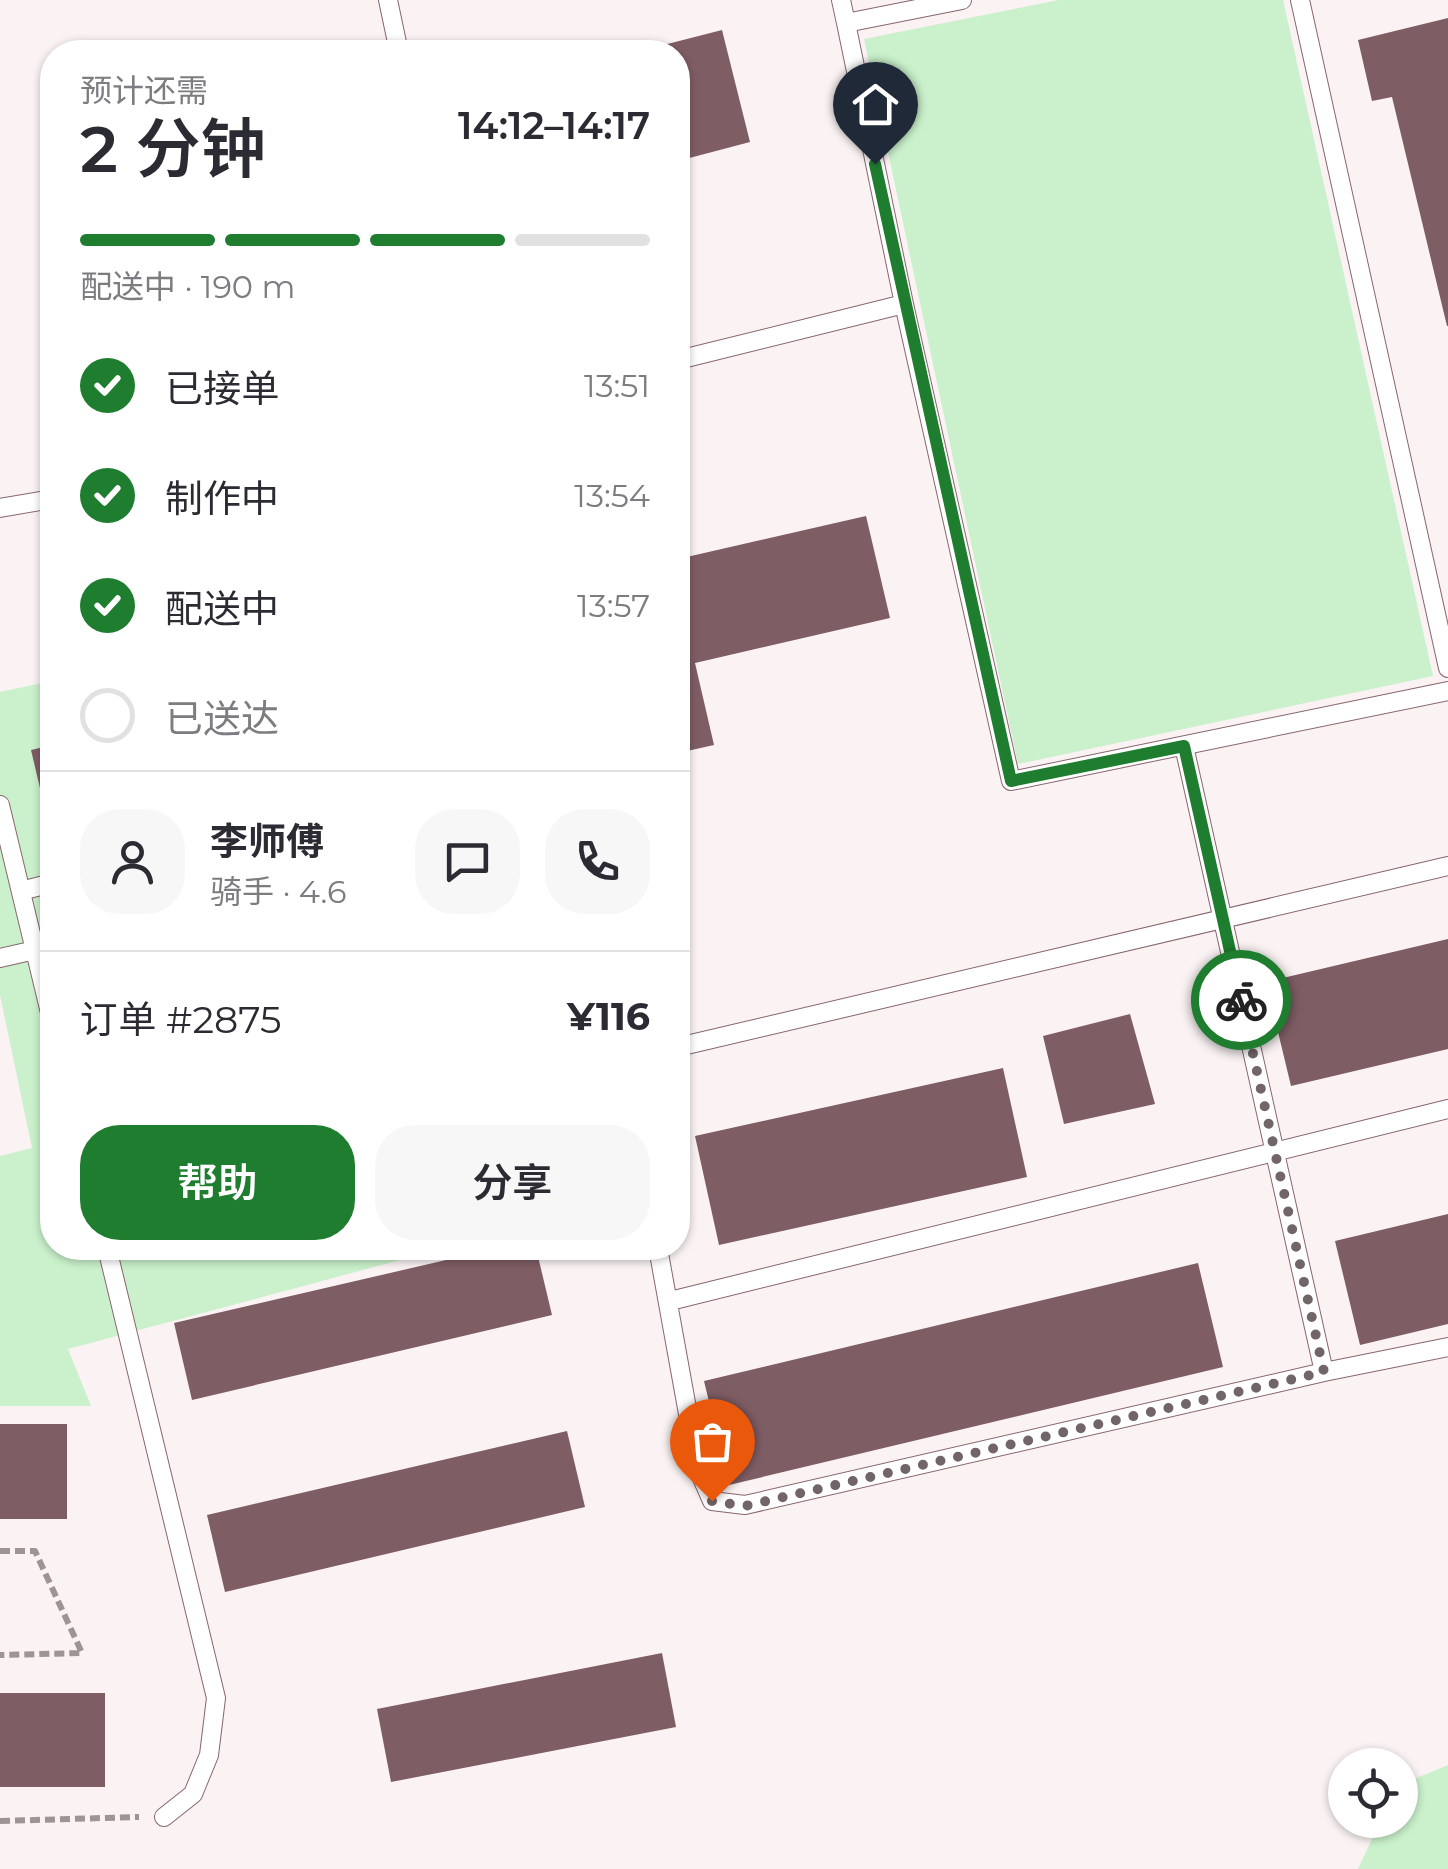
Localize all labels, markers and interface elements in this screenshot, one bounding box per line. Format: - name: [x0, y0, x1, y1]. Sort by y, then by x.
- pin: [833, 62, 918, 165]
- text: 预计还需: [80, 71, 208, 110]
- icon: home: [848, 77, 903, 132]
- text: 14:12–14:17: [458, 102, 650, 149]
- text: 2 分钟: [80, 109, 266, 188]
- text: 配送中 · 190 m: [80, 267, 295, 306]
- icon: check: [80, 358, 135, 413]
- text: 已接单: [165, 365, 279, 412]
- text: 13:51: [584, 366, 650, 405]
- icon: check: [80, 468, 135, 523]
- text: 制作中: [165, 475, 279, 522]
- text: 13:54: [574, 476, 650, 515]
- icon: check: [80, 578, 135, 633]
- text: 配送中: [165, 585, 279, 632]
- text: 13:57: [577, 586, 650, 625]
- text: 已送达: [165, 695, 279, 742]
- button: person: [80, 809, 185, 914]
- button: chat: [415, 809, 520, 914]
- button: phone: [545, 809, 650, 914]
- text: 李师傅: [210, 818, 324, 865]
- text: 骑手 · 4.6: [210, 872, 347, 911]
- courier: [1191, 950, 1291, 1050]
- icon: bike: [1214, 973, 1269, 1028]
- text: ¥116: [567, 993, 650, 1040]
- text: 订单 #2875: [80, 996, 281, 1043]
- button: 帮助: [80, 1125, 355, 1240]
- button: 分享: [375, 1125, 650, 1240]
- pin: [670, 1399, 755, 1502]
- icon: bag: [685, 1414, 740, 1469]
- map controls: [1328, 1748, 1418, 1838]
- button: locate: [1328, 1748, 1418, 1838]

